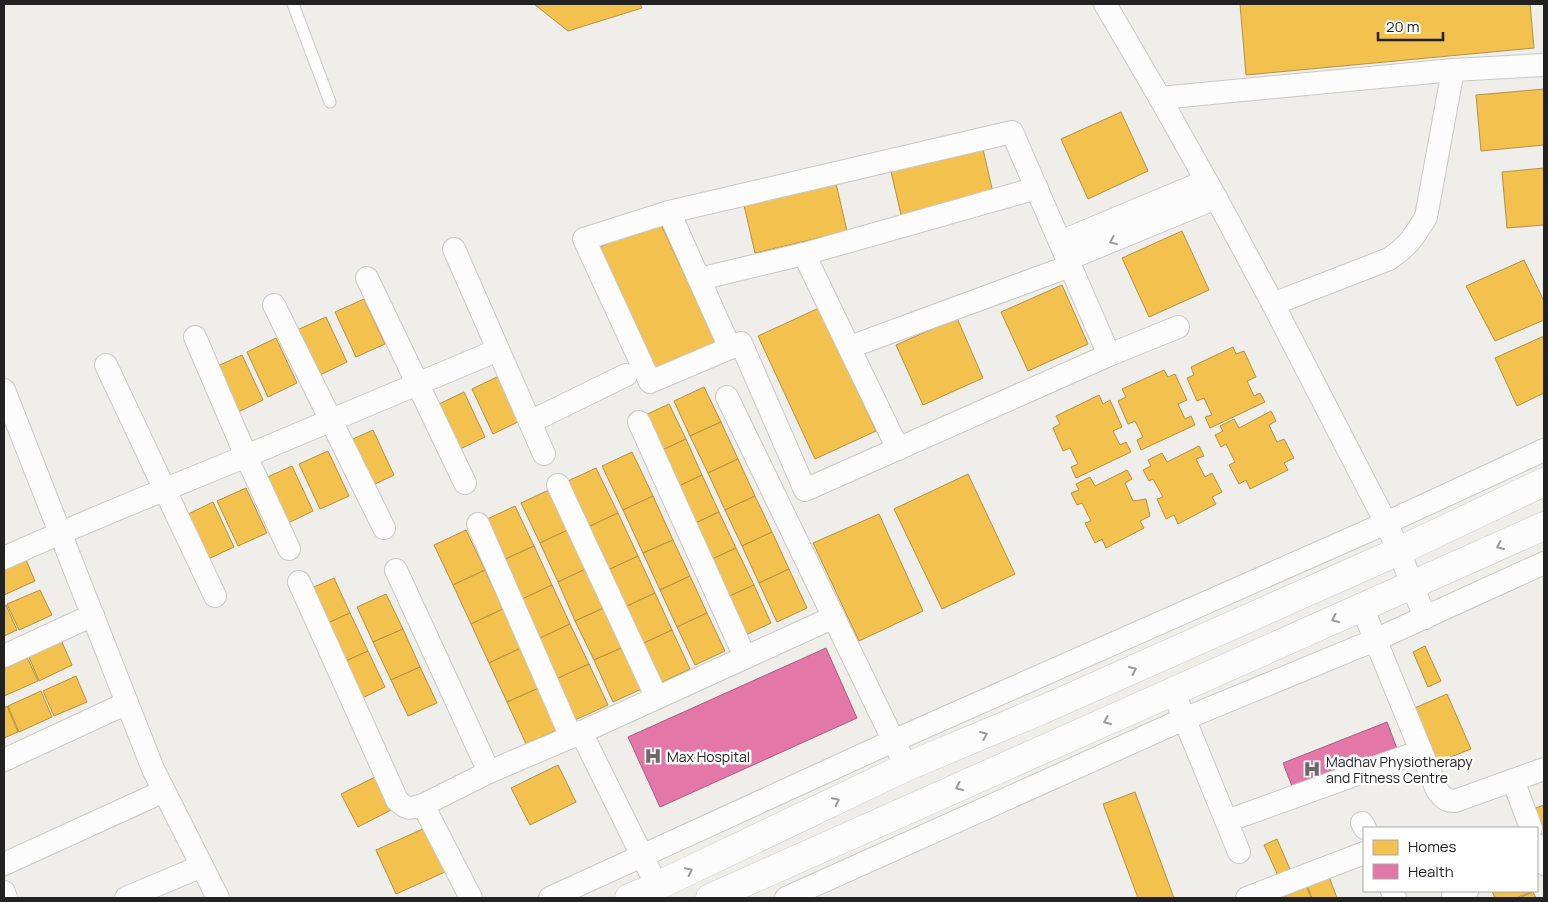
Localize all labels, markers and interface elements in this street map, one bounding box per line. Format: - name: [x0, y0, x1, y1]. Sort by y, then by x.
- scale bar: [1378, 10, 1443, 42]
- text: 20 m: [1386, 16, 1419, 37]
- one-way arrow: [1109, 234, 1118, 245]
- one-way arrow: [1496, 539, 1505, 550]
- one-way arrow: [1331, 612, 1340, 623]
- one-way arrow: [1128, 665, 1137, 676]
- one-way arrow: [1103, 714, 1112, 725]
- one-way arrow: [979, 730, 988, 741]
- hospital icon: Max Hospital: [643, 746, 663, 766]
- place label: Max Hospital: [667, 747, 750, 766]
- place label: Madhav Physiotherapy and Fitness Centre: [1326, 752, 1473, 787]
- hospital icon: Madhav Physiotherapy and Fitness Centre: [1302, 759, 1322, 779]
- one-way arrow: [955, 781, 964, 792]
- one-way arrow: [831, 797, 840, 807]
- legend: [1363, 827, 1538, 892]
- text: Homes: [1408, 836, 1457, 857]
- text: Health: [1408, 861, 1454, 882]
- one-way arrow: [684, 867, 693, 877]

